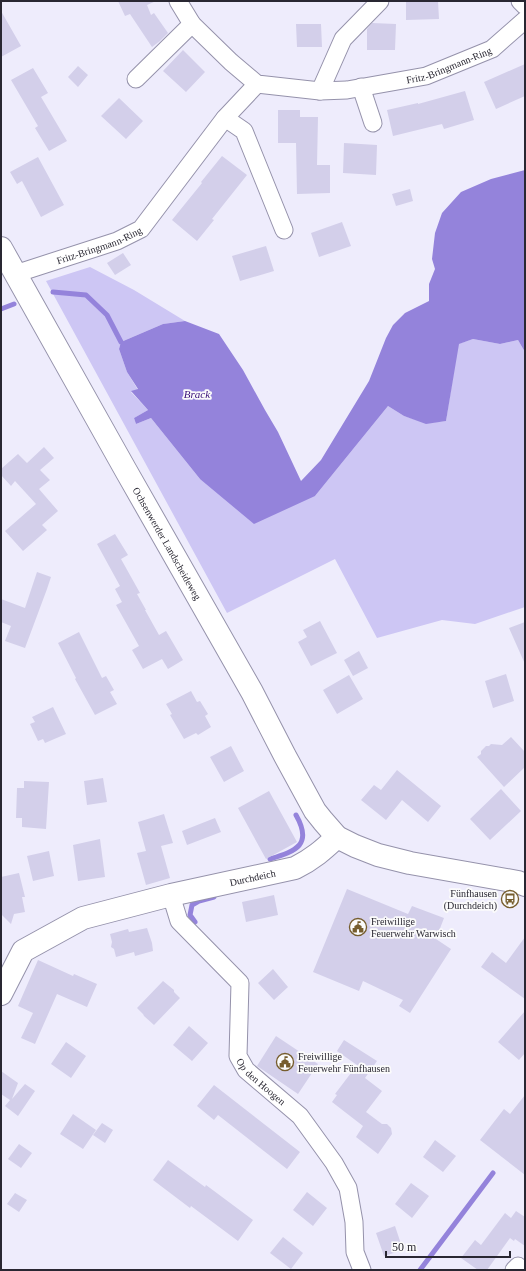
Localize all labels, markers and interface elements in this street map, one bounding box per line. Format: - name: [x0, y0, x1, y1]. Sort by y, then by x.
- street label: Fritz-Bringmann-Ring: [405, 45, 493, 85]
- street label: Fritz-Bringmann-Ring: [55, 225, 144, 266]
- water label: Brack: [184, 388, 211, 400]
- street label: Ochsenwerder Landscheideweg: [131, 485, 203, 602]
- street label: Durchdeich: [228, 867, 276, 888]
- place label: Fünfhausen (Durchdeich): [444, 888, 497, 912]
- bus stop icon: Fünfhausen (Durchdeich): [500, 889, 520, 909]
- place label: Freiwillige Feuerwehr Warwisch: [371, 916, 456, 939]
- public building icon: Freiwillige Feuerwehr Warwisch: [348, 917, 368, 937]
- place label: Freiwillige Feuerwehr Fünfhausen: [298, 1051, 390, 1074]
- public building icon: Freiwillige Feuerwehr Fünfhausen: [275, 1052, 295, 1072]
- street label: Op den Hoogen: [234, 1056, 288, 1107]
- scale bar: [386, 1233, 510, 1259]
- text: 50 m: [392, 1240, 417, 1254]

